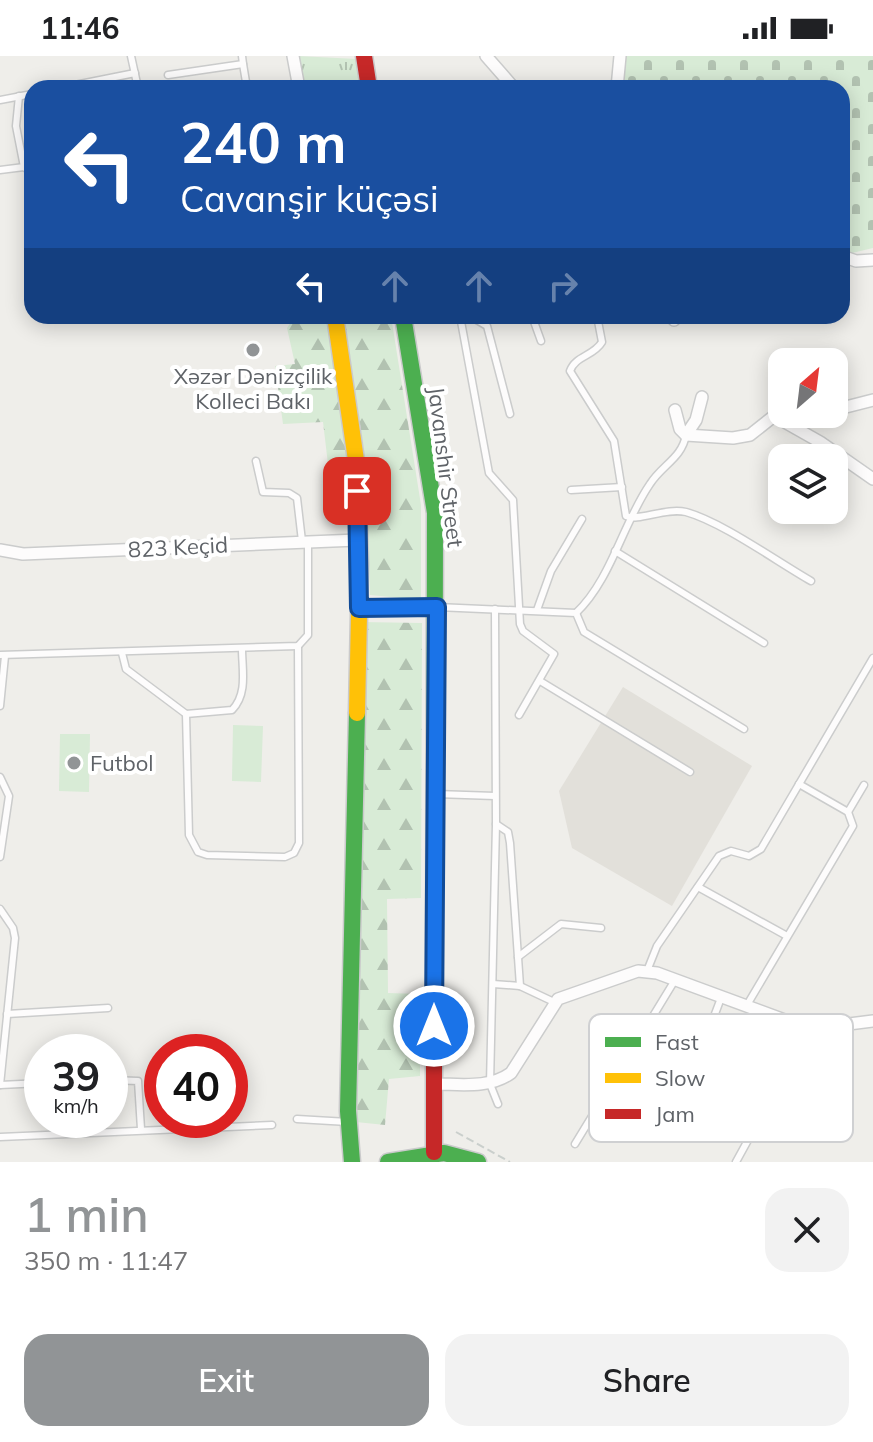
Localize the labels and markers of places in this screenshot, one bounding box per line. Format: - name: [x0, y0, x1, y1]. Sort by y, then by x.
- marker: Xəzər Dənizçilik Kolleci Bakı: [244, 341, 262, 359]
- place label: Xəzər Dənizçilik Kolleci Bakı: [174, 362, 333, 415]
- pin: [323, 457, 391, 525]
- place label: Futbol: [90, 749, 154, 777]
- marker: Futbol: [65, 754, 83, 772]

